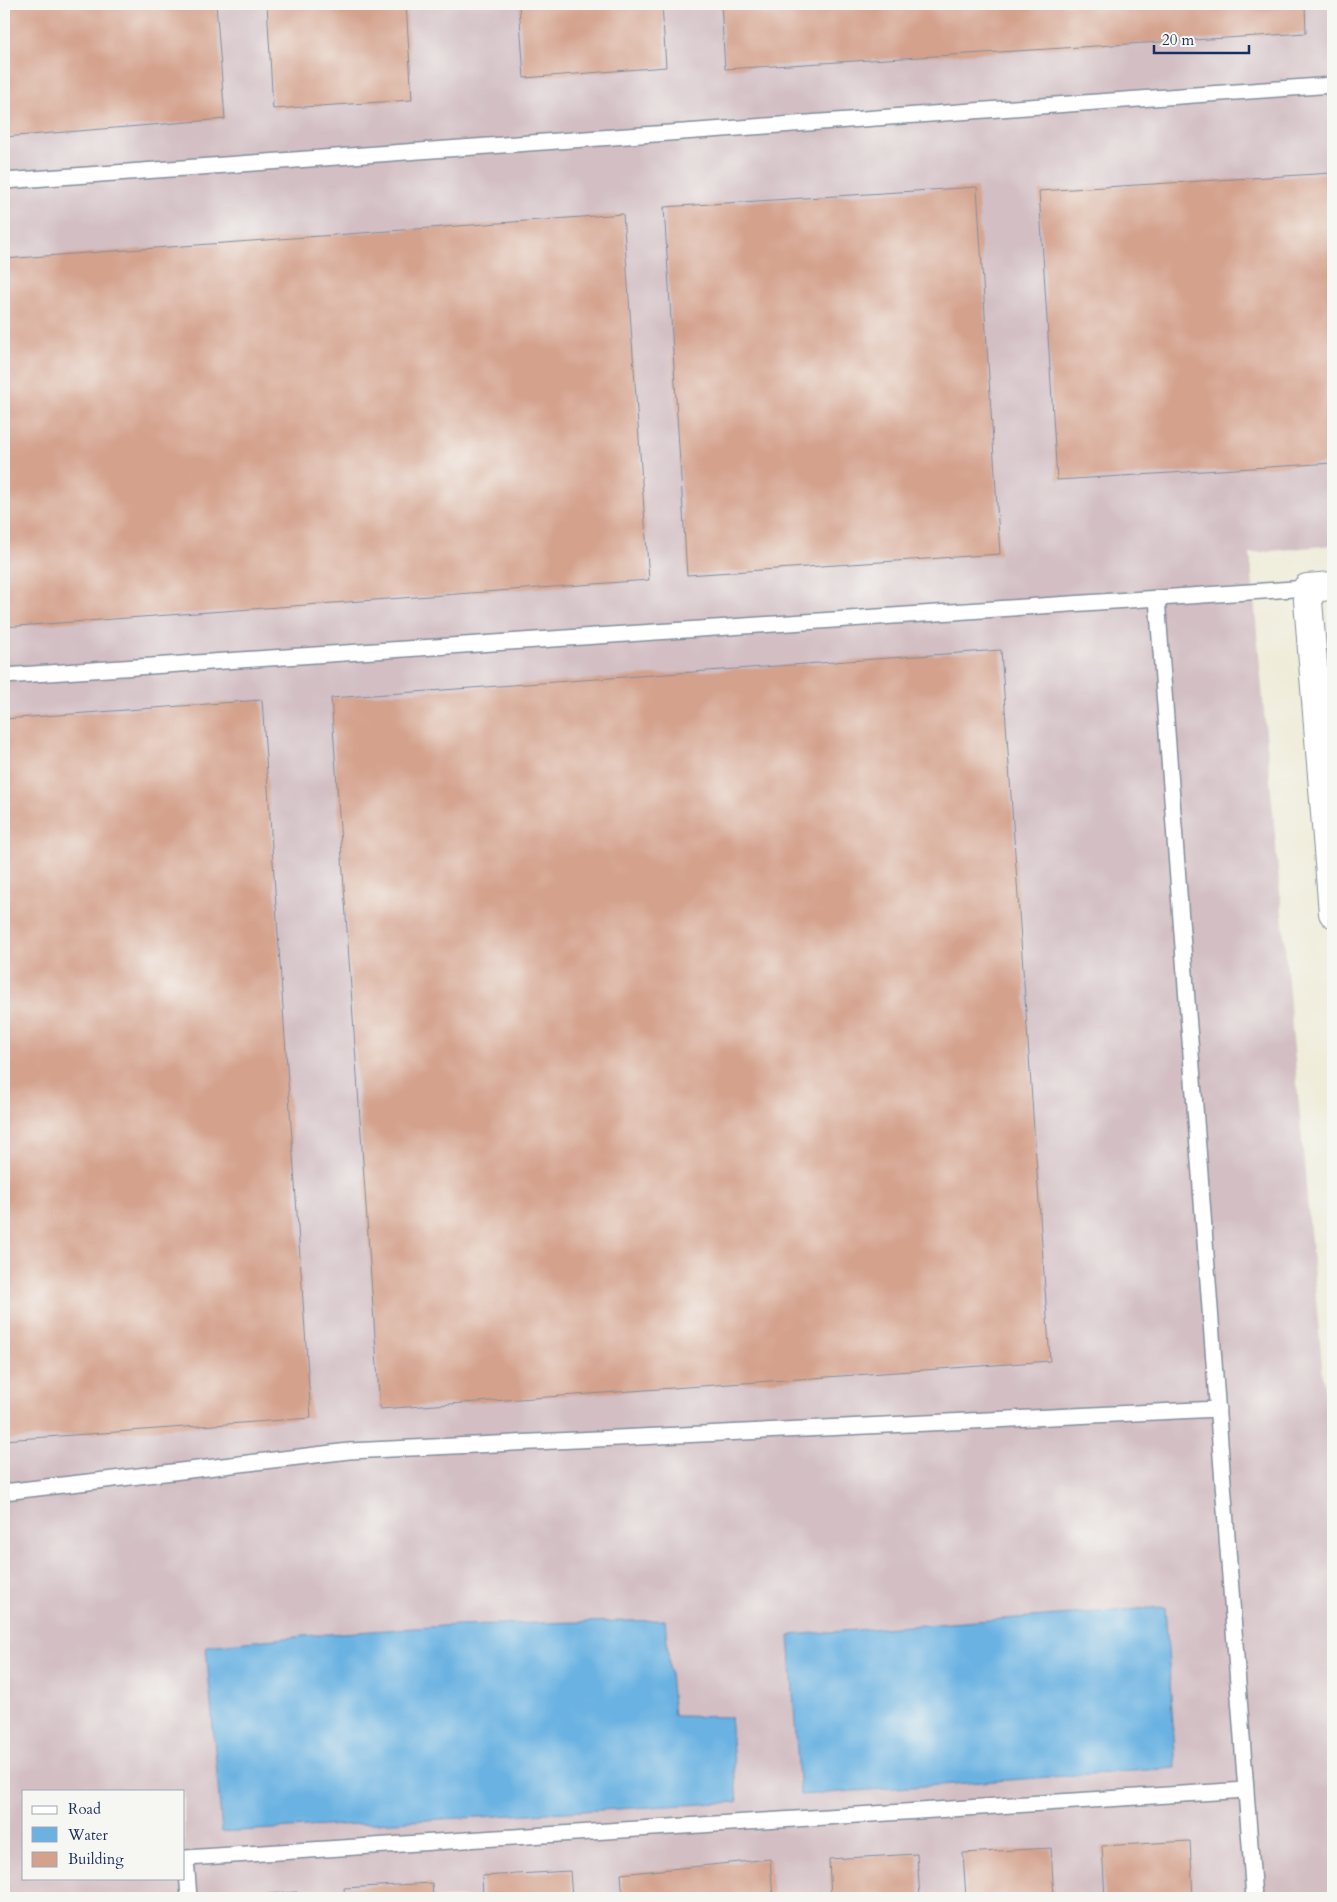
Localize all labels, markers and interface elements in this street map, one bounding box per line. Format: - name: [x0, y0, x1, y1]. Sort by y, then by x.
- scale bar: [1154, 22, 1250, 54]
- text: 20 m: [1162, 30, 1194, 50]
- legend: [22, 1790, 185, 1880]
- text: Road: [68, 1799, 101, 1819]
- text: Water: [67, 1825, 109, 1845]
- text: Building: [68, 1849, 124, 1869]

